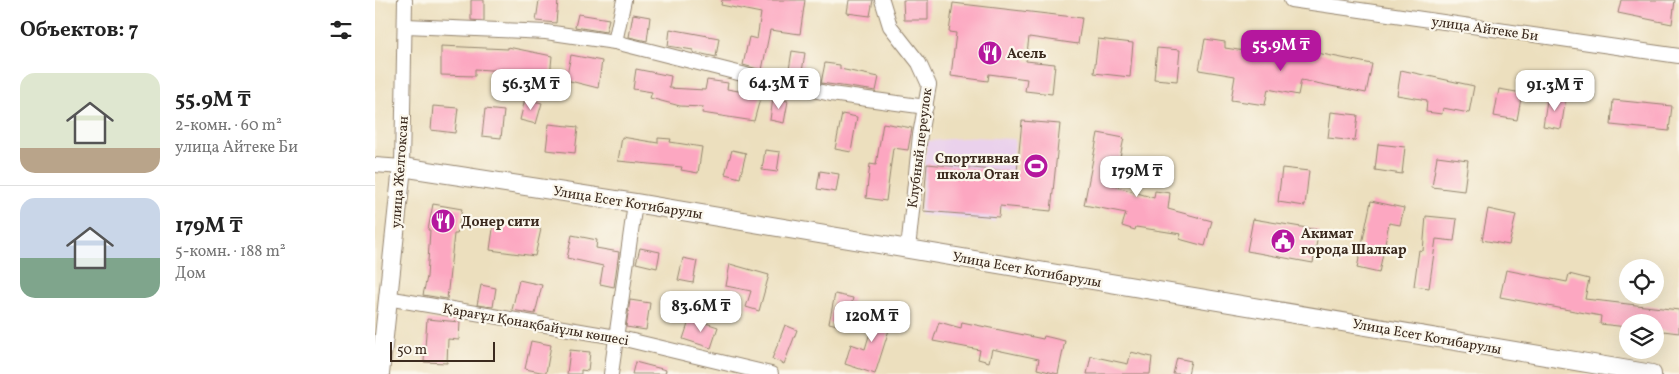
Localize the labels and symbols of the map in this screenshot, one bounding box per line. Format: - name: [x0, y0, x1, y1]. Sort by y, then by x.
- street label: улица Айтеке Би: [1430, 13, 1540, 46]
- pin: 55.9M ₸: [1235, 30, 1327, 72]
- restaurant icon: Асель: [977, 40, 1003, 66]
- place label: Асель: [1007, 45, 1047, 64]
- pin: 56.3M ₸: [485, 68, 577, 111]
- pin: 64.3M ₸: [733, 68, 825, 110]
- pin: 91.3M ₸: [1509, 70, 1601, 112]
- street label: Клубный переулок: [904, 87, 937, 209]
- street label: улица Желтоксан: [387, 115, 414, 229]
- place label: Спортивная школа Отан: [935, 150, 1019, 185]
- sports icon: Спортивная школа Отан: [1023, 153, 1049, 179]
- pin: 179M ₸: [1096, 156, 1178, 198]
- street label: Улица Есет Котибарулы: [552, 182, 704, 225]
- restaurant icon: Донер сити: [430, 208, 456, 234]
- place label: Донер сити: [461, 213, 540, 232]
- place label: Акимат города Шалкар: [1301, 225, 1407, 260]
- public building icon: Акимат города Шалкар: [1270, 228, 1296, 254]
- street label: Улица Есет Котибарулы: [951, 248, 1103, 293]
- pin: 83.6M ₸: [655, 290, 747, 333]
- street label: Қарағұл Қонақбайұлы көшесі: [441, 300, 630, 351]
- pin: 120M ₸: [831, 300, 913, 343]
- street label: Улица Есет Котибарулы: [1351, 315, 1503, 360]
- scale bar: [390, 339, 495, 362]

